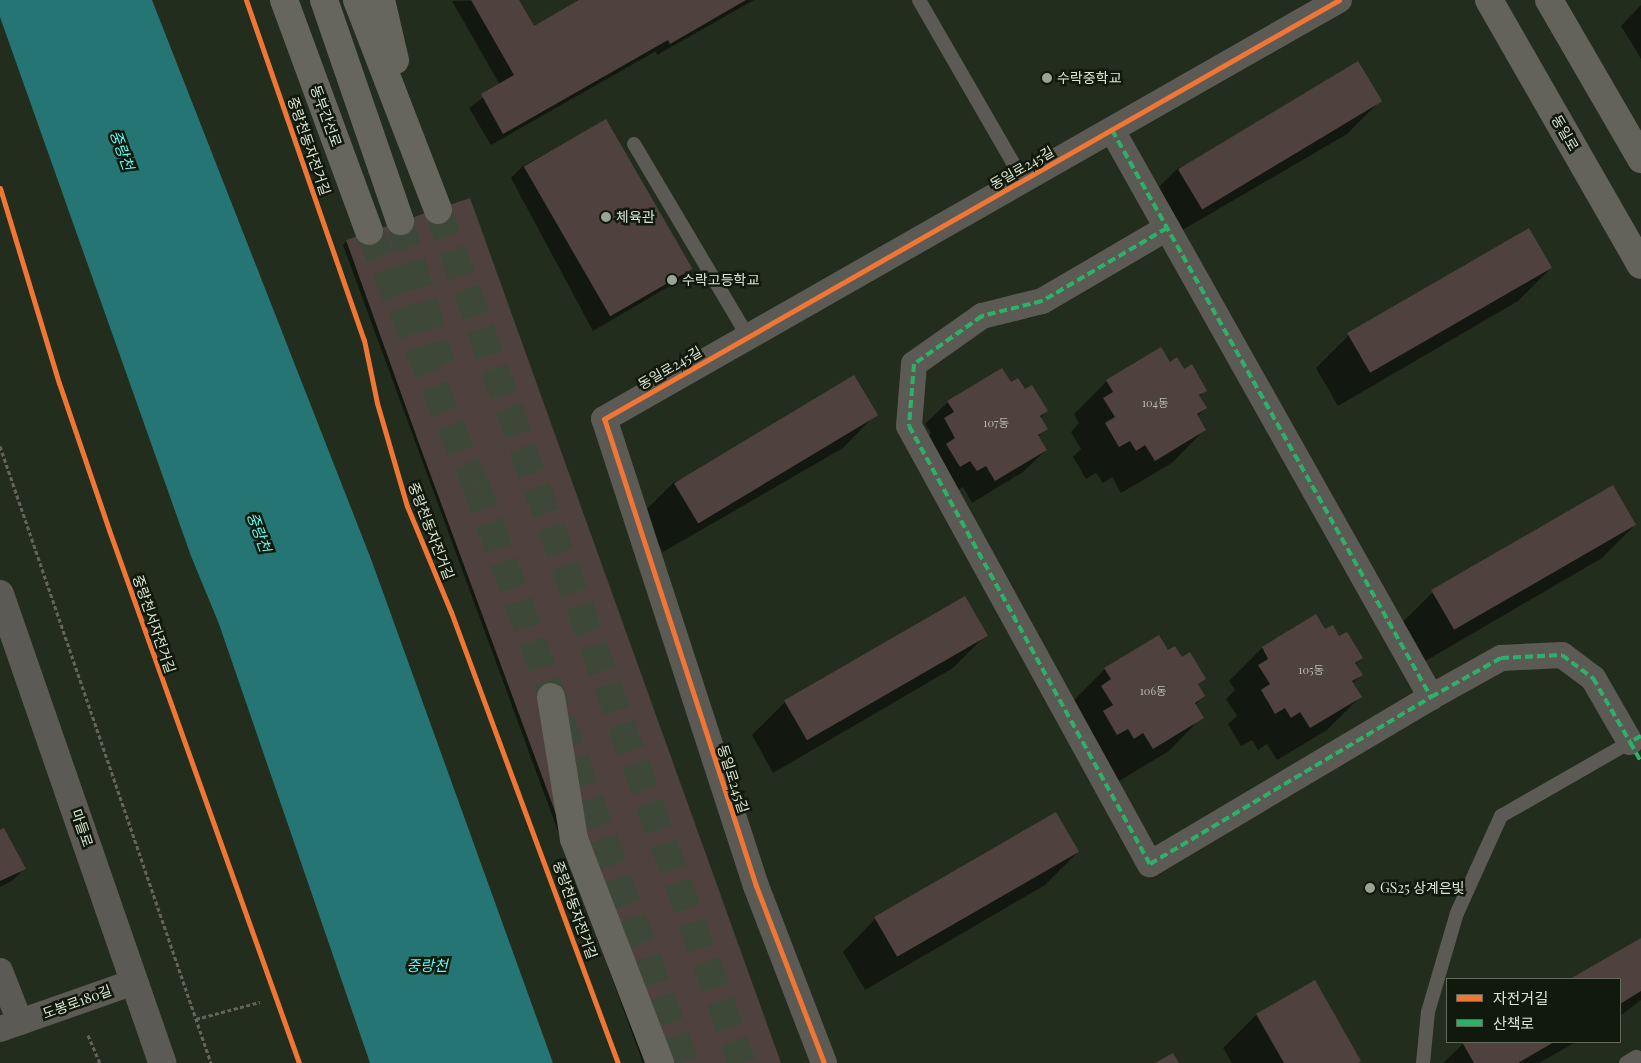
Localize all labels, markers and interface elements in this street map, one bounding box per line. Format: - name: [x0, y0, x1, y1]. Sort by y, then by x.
- place label: 수락중학교: [1057, 70, 1121, 86]
- marker: 수락중학교: [1041, 72, 1053, 84]
- street label: 동부간선로: [307, 83, 345, 149]
- street label: 중랑천동자전거길: [284, 95, 334, 197]
- street label: 동일로: [1548, 112, 1582, 154]
- water label: 중랑천: [106, 127, 138, 173]
- street label: 동일로245길: [987, 143, 1057, 193]
- place label: 체육관: [616, 209, 655, 225]
- marker: 체육관: [600, 211, 612, 223]
- place label: 수락고등학교: [682, 272, 759, 288]
- marker: 수락고등학교: [666, 274, 678, 286]
- street label: 동일로245길: [635, 343, 705, 393]
- house number: 104동: [1142, 396, 1168, 410]
- house number: 107동: [983, 416, 1009, 430]
- street label: 중랑천동자전거길: [405, 480, 457, 582]
- water label: 중랑천: [243, 509, 275, 555]
- street label: 중랑천서자전거길: [129, 573, 179, 675]
- house number: 105동: [1298, 663, 1324, 677]
- house number: 106동: [1140, 684, 1166, 698]
- street label: 동일로245길: [714, 743, 752, 815]
- street label: 마들로: [68, 807, 96, 849]
- street label: 중랑천동자전거길: [549, 859, 601, 961]
- place label: GS25 상계은빛: [1380, 880, 1465, 896]
- marker: GS25 상계은빛: [1364, 882, 1376, 894]
- water label: 중랑천: [406, 957, 448, 975]
- legend: [1446, 978, 1621, 1043]
- street label: 도봉로180길: [40, 982, 114, 1022]
- text: 자전거길: [1493, 988, 1548, 1008]
- text: 산책로: [1493, 1013, 1534, 1033]

